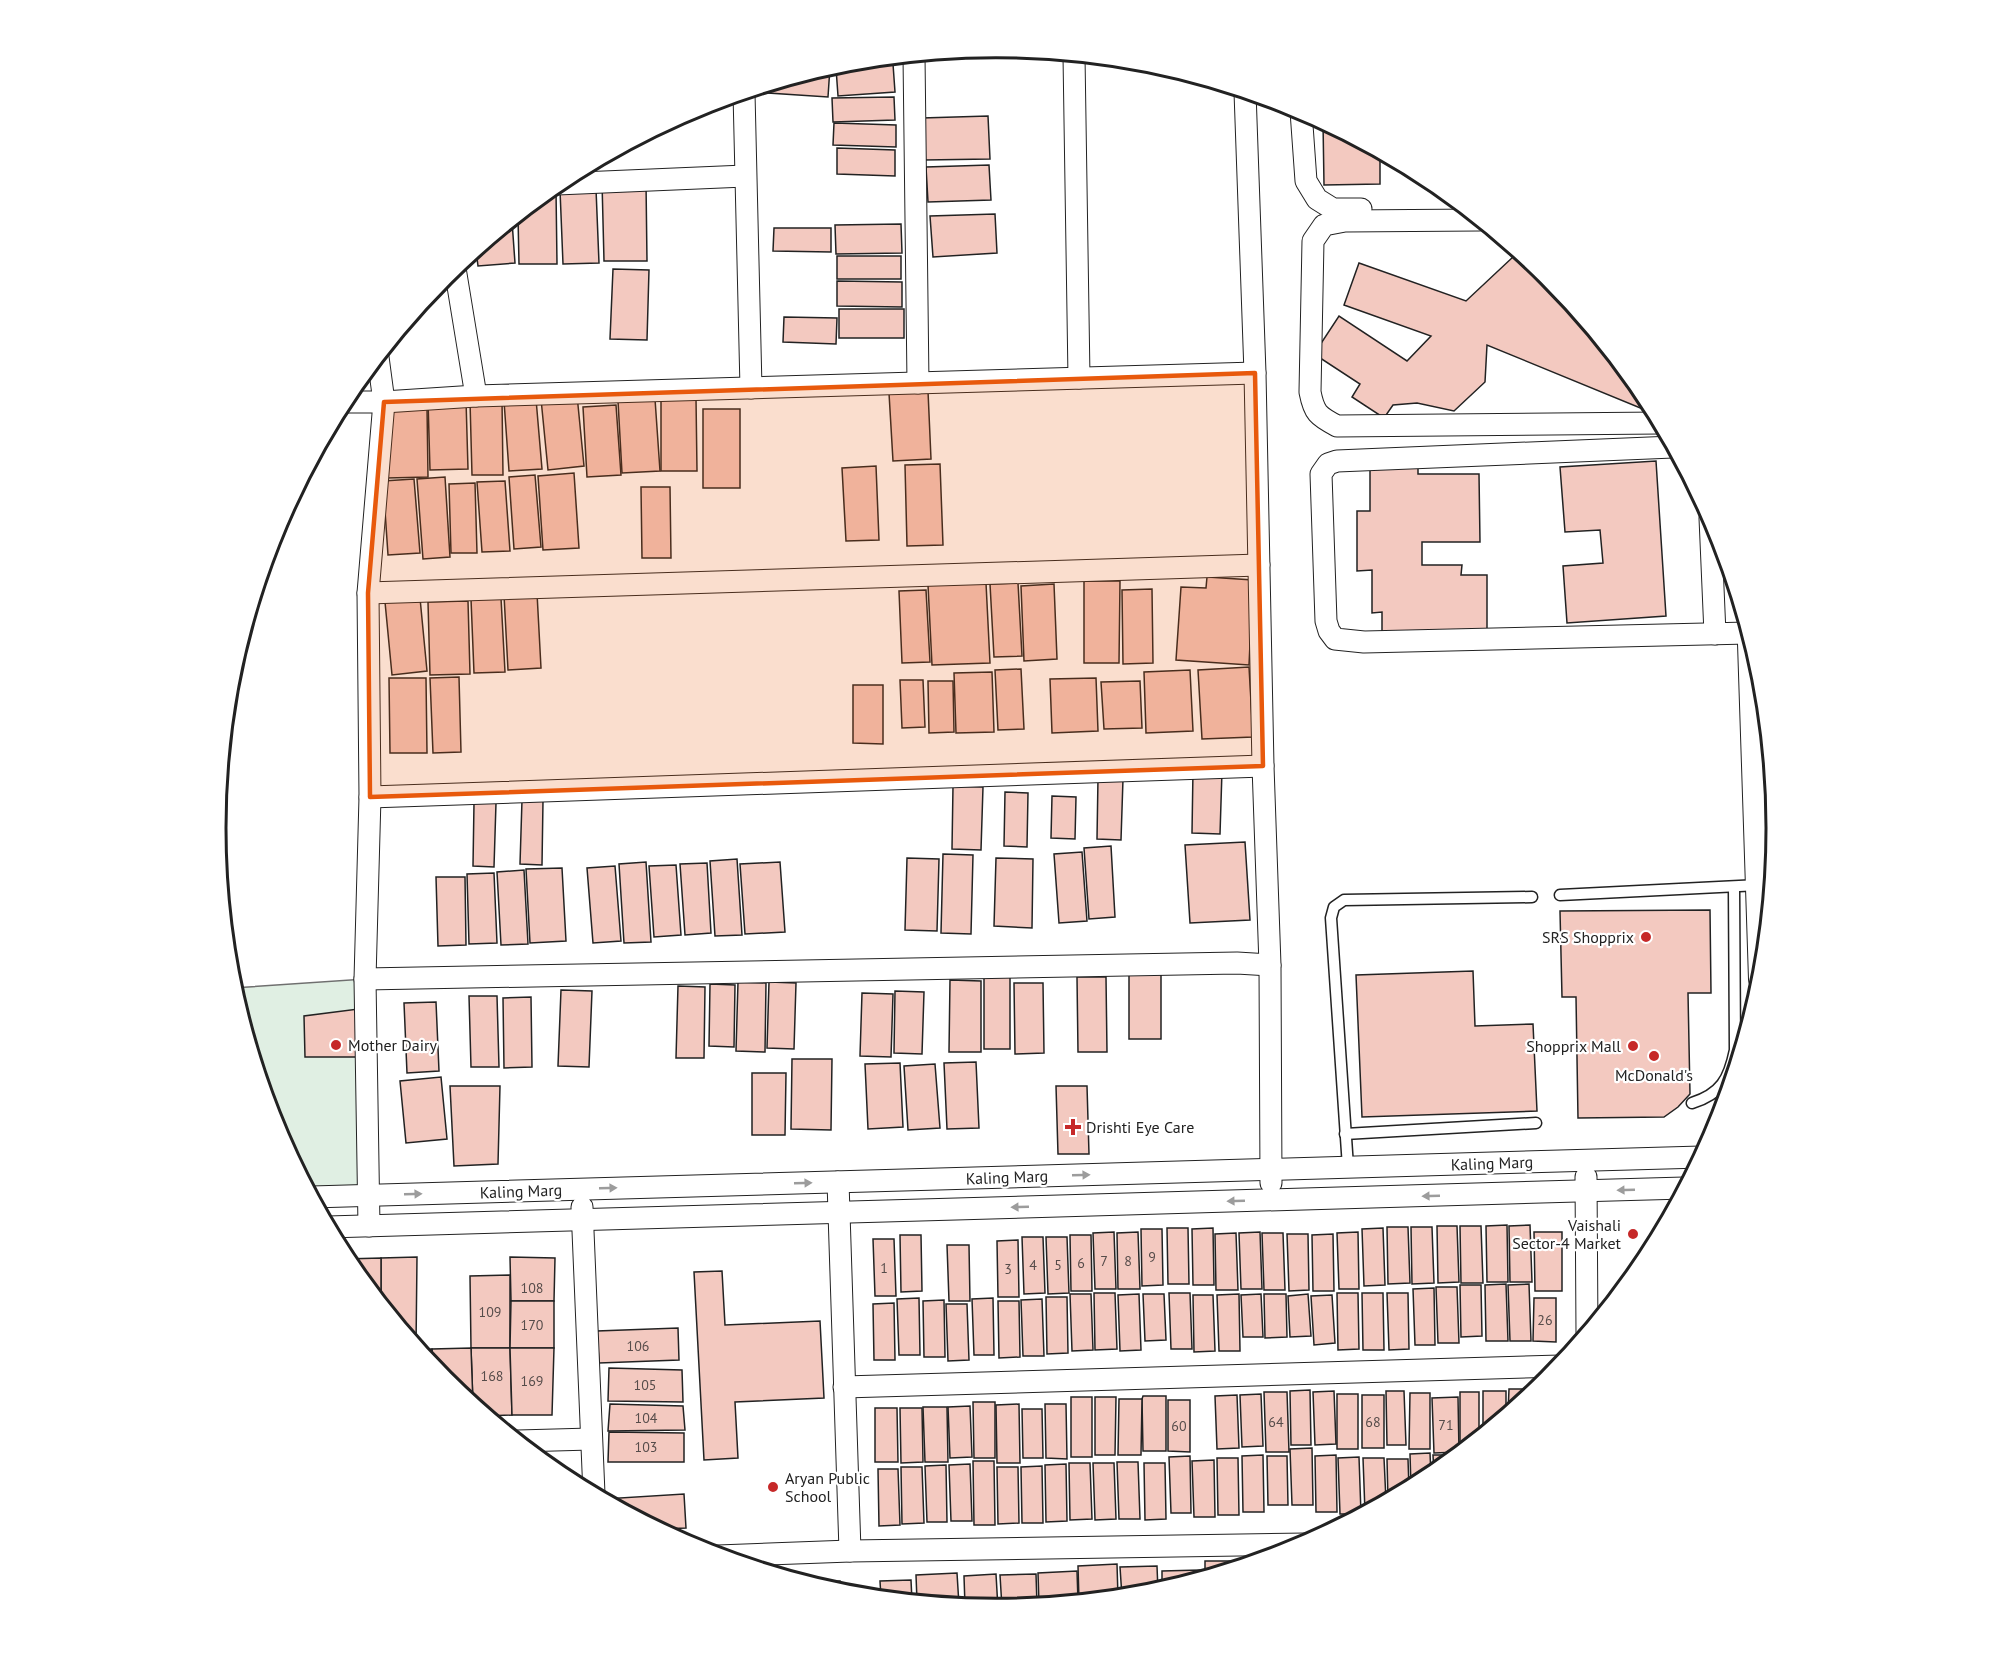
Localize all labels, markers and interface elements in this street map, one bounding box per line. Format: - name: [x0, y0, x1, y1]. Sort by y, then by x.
- place label: SRS Shopprix: [1542, 927, 1634, 947]
- marker: SRS Shopprix: [1639, 930, 1653, 944]
- place label: Mother Dairy: [348, 1035, 437, 1055]
- place label: Shopprix Mall: [1526, 1036, 1621, 1056]
- marker: Mother Dairy: [329, 1038, 343, 1052]
- marker: Shopprix Mall: [1626, 1039, 1640, 1053]
- marker: McDonald's: [1647, 1049, 1661, 1063]
- place label: McDonald's: [1615, 1065, 1693, 1085]
- place label: Drishti Eye Care: [1086, 1117, 1194, 1137]
- marker: Drishti Eye Care: [1064, 1118, 1082, 1136]
- street label: Kaling Marg: [1450, 1152, 1534, 1174]
- street label: Kaling Marg: [965, 1166, 1049, 1188]
- one-way arrow: [1072, 1170, 1091, 1180]
- one-way arrow: [793, 1178, 812, 1188]
- street label: Kaling Marg: [479, 1180, 563, 1202]
- one-way arrow: [598, 1184, 617, 1193]
- one-way arrow: [1616, 1185, 1635, 1195]
- one-way arrow: [403, 1189, 422, 1199]
- one-way arrow: [1422, 1191, 1441, 1200]
- one-way arrow: [1227, 1196, 1246, 1206]
- one-way arrow: [1011, 1203, 1030, 1212]
- place label: Vaishali Sector-4 Market: [1512, 1215, 1622, 1253]
- marker: Vaishali Sector-4 Market: [1626, 1227, 1640, 1241]
- house number: 9: [1148, 1248, 1156, 1266]
- house number: 7: [1100, 1252, 1108, 1270]
- house number: 8: [1124, 1252, 1132, 1270]
- house number: 6: [1077, 1254, 1085, 1272]
- house number: 4: [1029, 1256, 1037, 1274]
- house number: 5: [1054, 1256, 1062, 1274]
- house number: 1: [880, 1259, 888, 1277]
- house number: 3: [1004, 1260, 1012, 1278]
- house number: 108: [521, 1279, 543, 1297]
- house number: 109: [479, 1303, 501, 1321]
- house number: 26: [1537, 1311, 1553, 1329]
- house number: 170: [521, 1316, 544, 1334]
- house number: 106: [627, 1337, 649, 1355]
- house number: 168: [481, 1367, 503, 1385]
- house number: 169: [521, 1372, 543, 1390]
- house number: 105: [634, 1376, 656, 1394]
- house number: 104: [635, 1409, 658, 1427]
- house number: 64: [1268, 1413, 1284, 1431]
- house number: 68: [1365, 1413, 1381, 1431]
- house number: 71: [1438, 1416, 1454, 1434]
- house number: 60: [1171, 1417, 1187, 1435]
- house number: 103: [635, 1438, 657, 1456]
- place label: Aryan Public School: [785, 1468, 870, 1506]
- marker: Aryan Public School: [766, 1480, 780, 1494]

